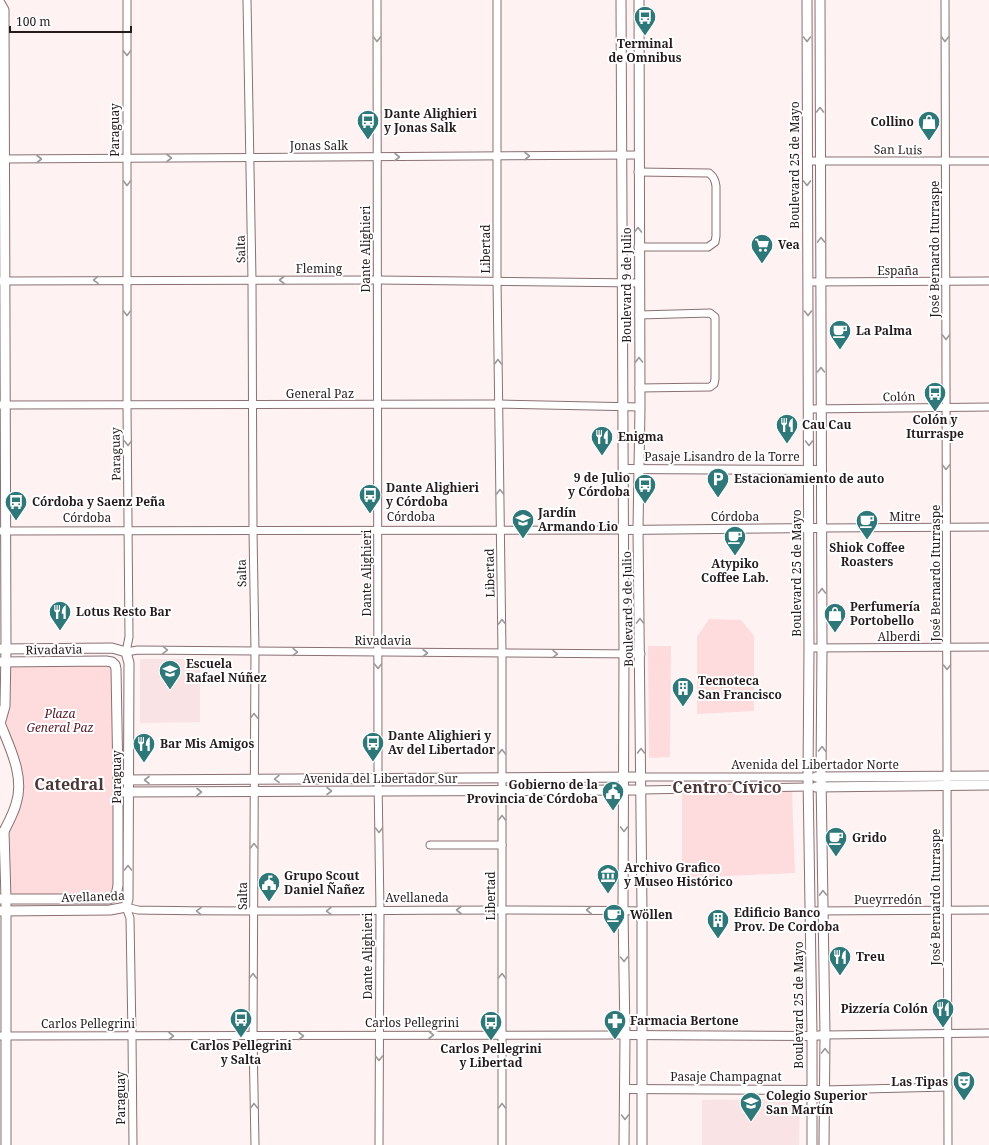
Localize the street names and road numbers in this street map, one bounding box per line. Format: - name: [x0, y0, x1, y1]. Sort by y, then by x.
- street label: Boulevard 25 de Mayo: [786, 101, 803, 229]
- street label: Paraguay: [106, 103, 123, 157]
- street label: Jonas Salk: [289, 137, 349, 154]
- street label: San Luis: [874, 141, 922, 158]
- street label: José Bernardo Iturraspe: [926, 181, 943, 318]
- street label: Dante Alighieri: [357, 205, 374, 292]
- street label: Libertad: [477, 224, 494, 274]
- street label: Boulevard 9 de Julio: [618, 227, 635, 343]
- street label: Salta: [232, 235, 249, 263]
- street label: Fleming: [296, 260, 343, 277]
- street label: España: [877, 262, 919, 279]
- street label: General Paz: [286, 385, 354, 402]
- street label: Colón: [883, 388, 916, 405]
- street label: Paraguay: [107, 427, 124, 481]
- street label: Pasaje Lisandro de la Torre: [644, 448, 800, 465]
- street label: José Bernardo Iturraspe: [927, 505, 944, 642]
- street label: Córdoba: [387, 508, 435, 525]
- street label: Córdoba: [711, 508, 759, 525]
- street label: Mitre: [889, 508, 921, 525]
- street label: Córdoba: [63, 509, 111, 526]
- street label: Boulevard 25 de Mayo: [788, 509, 805, 637]
- street label: Dante Alighieri: [358, 529, 375, 616]
- street label: Libertad: [481, 548, 498, 598]
- street label: Boulevard 9 de Julio: [618, 551, 637, 667]
- street label: Salta: [233, 559, 250, 587]
- street label: Alberdi: [878, 628, 921, 645]
- street label: Rivadavia: [354, 632, 412, 649]
- street label: Rivadavia: [25, 640, 83, 658]
- street label: Paraguay: [108, 750, 125, 804]
- street label: Avenida del Libertador Norte: [731, 756, 899, 773]
- street label: Avenida del Libertador Sur: [302, 770, 458, 787]
- street label: José Bernardo Iturraspe: [927, 829, 944, 966]
- street label: Libertad: [482, 871, 499, 921]
- street label: Salta: [234, 882, 251, 910]
- street label: Avellaneda: [61, 887, 125, 906]
- street label: Avellaneda: [385, 889, 449, 906]
- street label: Pueyrredón: [854, 891, 922, 908]
- street label: Dante Alighieri: [359, 912, 376, 999]
- street label: Boulevard 25 de Mayo: [790, 941, 807, 1069]
- street label: Carlos Pellegrini: [365, 1014, 459, 1031]
- street label: Carlos Pellegrini: [41, 1015, 135, 1032]
- street label: Pasaje Champagnat: [670, 1068, 782, 1085]
- street label: Paraguay: [112, 1071, 129, 1125]

